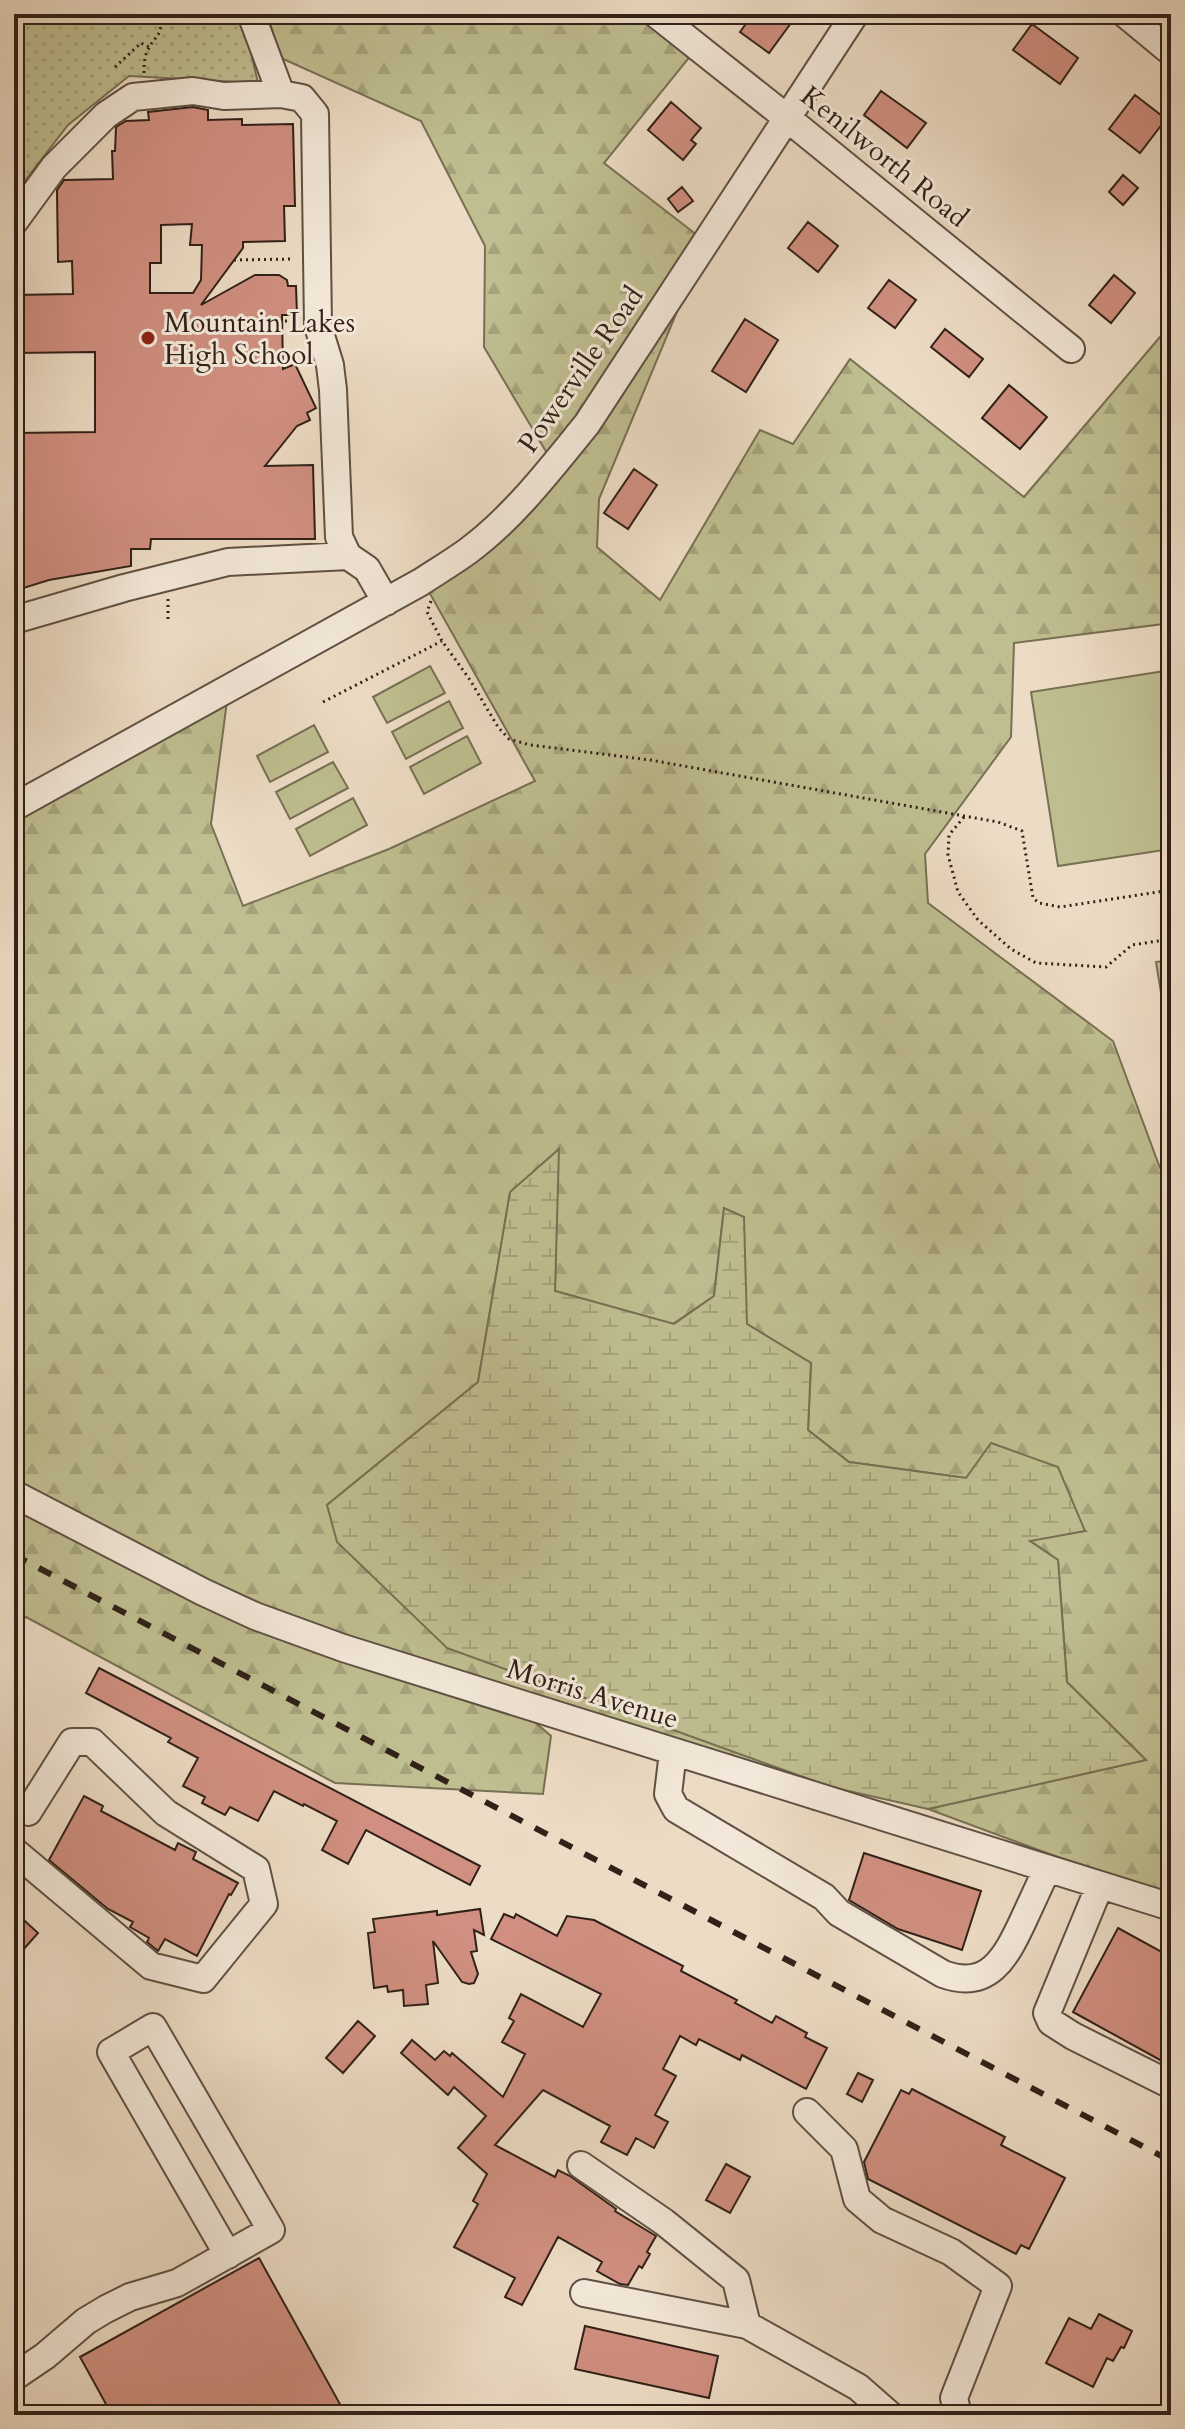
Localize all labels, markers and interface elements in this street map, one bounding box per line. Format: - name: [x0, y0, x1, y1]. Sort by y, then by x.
- street label: Kenilworth Road: [793, 77, 976, 236]
- street label: Powerville Road: [509, 279, 652, 460]
- place label: Mountain Lakes High School: [164, 304, 355, 374]
- marker: Mountain Lakes High School: [139, 329, 157, 347]
- street label: Morris Avenue: [502, 1650, 683, 1738]

